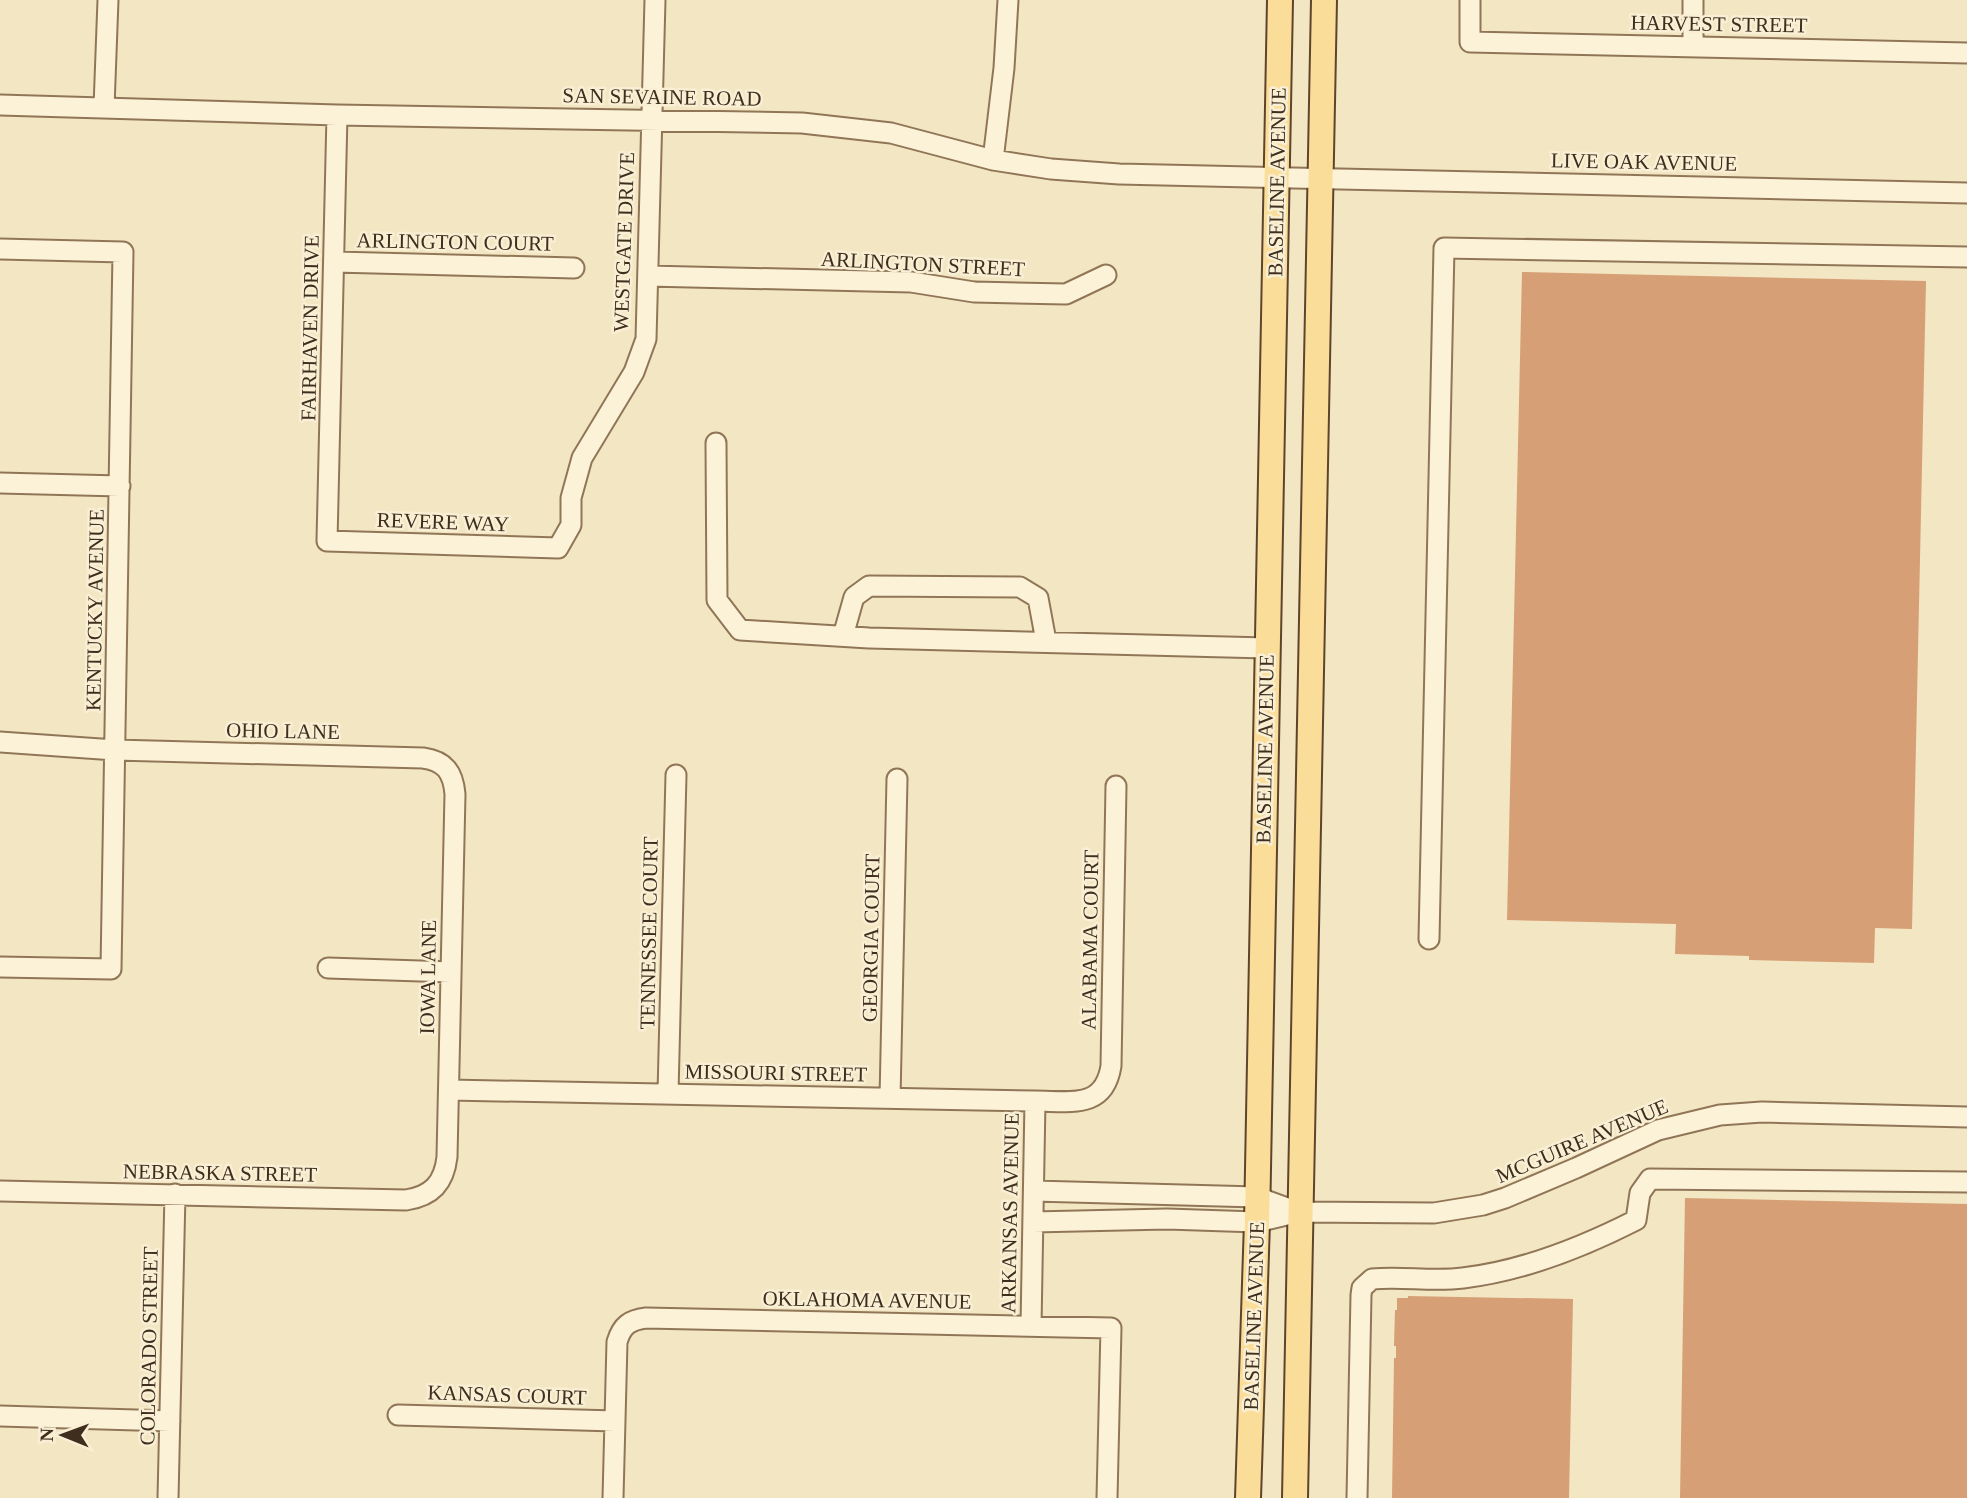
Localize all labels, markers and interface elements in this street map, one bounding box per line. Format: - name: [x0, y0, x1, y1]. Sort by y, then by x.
- street label: HARVEST STREET: [1630, 10, 1808, 38]
- street label: SAN SEVAINE ROAD: [562, 83, 762, 111]
- street label: BASELINE AVENUE: [1263, 87, 1291, 277]
- street label: LIVE OAK AVENUE: [1551, 148, 1737, 176]
- street label: WESTGATE DRIVE: [609, 152, 639, 332]
- street label: ARLINGTON COURT: [356, 228, 554, 256]
- street label: FAIRHAVEN DRIVE: [296, 235, 324, 421]
- street label: ARLINGTON STREET: [820, 247, 1026, 281]
- street label: REVERE WAY: [376, 508, 510, 536]
- street label: KENTUCKY AVENUE: [81, 509, 109, 711]
- street label: BASELINE AVENUE: [1251, 654, 1279, 844]
- street label: OHIO LANE: [226, 718, 340, 744]
- street label: TENNESSEE COURT: [635, 836, 663, 1030]
- street label: ALABAMA COURT: [1076, 850, 1104, 1030]
- street label: GEORGIA COURT: [858, 853, 884, 1022]
- street label: IOWA LANE: [415, 919, 441, 1035]
- street label: MISSOURI STREET: [684, 1059, 868, 1087]
- street label: MCGUIRE AVENUE: [1492, 1094, 1672, 1188]
- street label: ARKANSAS AVENUE: [996, 1112, 1024, 1314]
- street label: NEBRASKA STREET: [123, 1159, 317, 1187]
- street label: BASELINE AVENUE: [1239, 1221, 1269, 1411]
- street label: COLORADO STREET: [135, 1246, 163, 1446]
- street label: OKLAHOMA AVENUE: [762, 1286, 972, 1314]
- street label: KANSAS COURT: [427, 1380, 587, 1410]
- north arrow: [28, 1400, 98, 1470]
- text: N: [36, 1427, 57, 1442]

